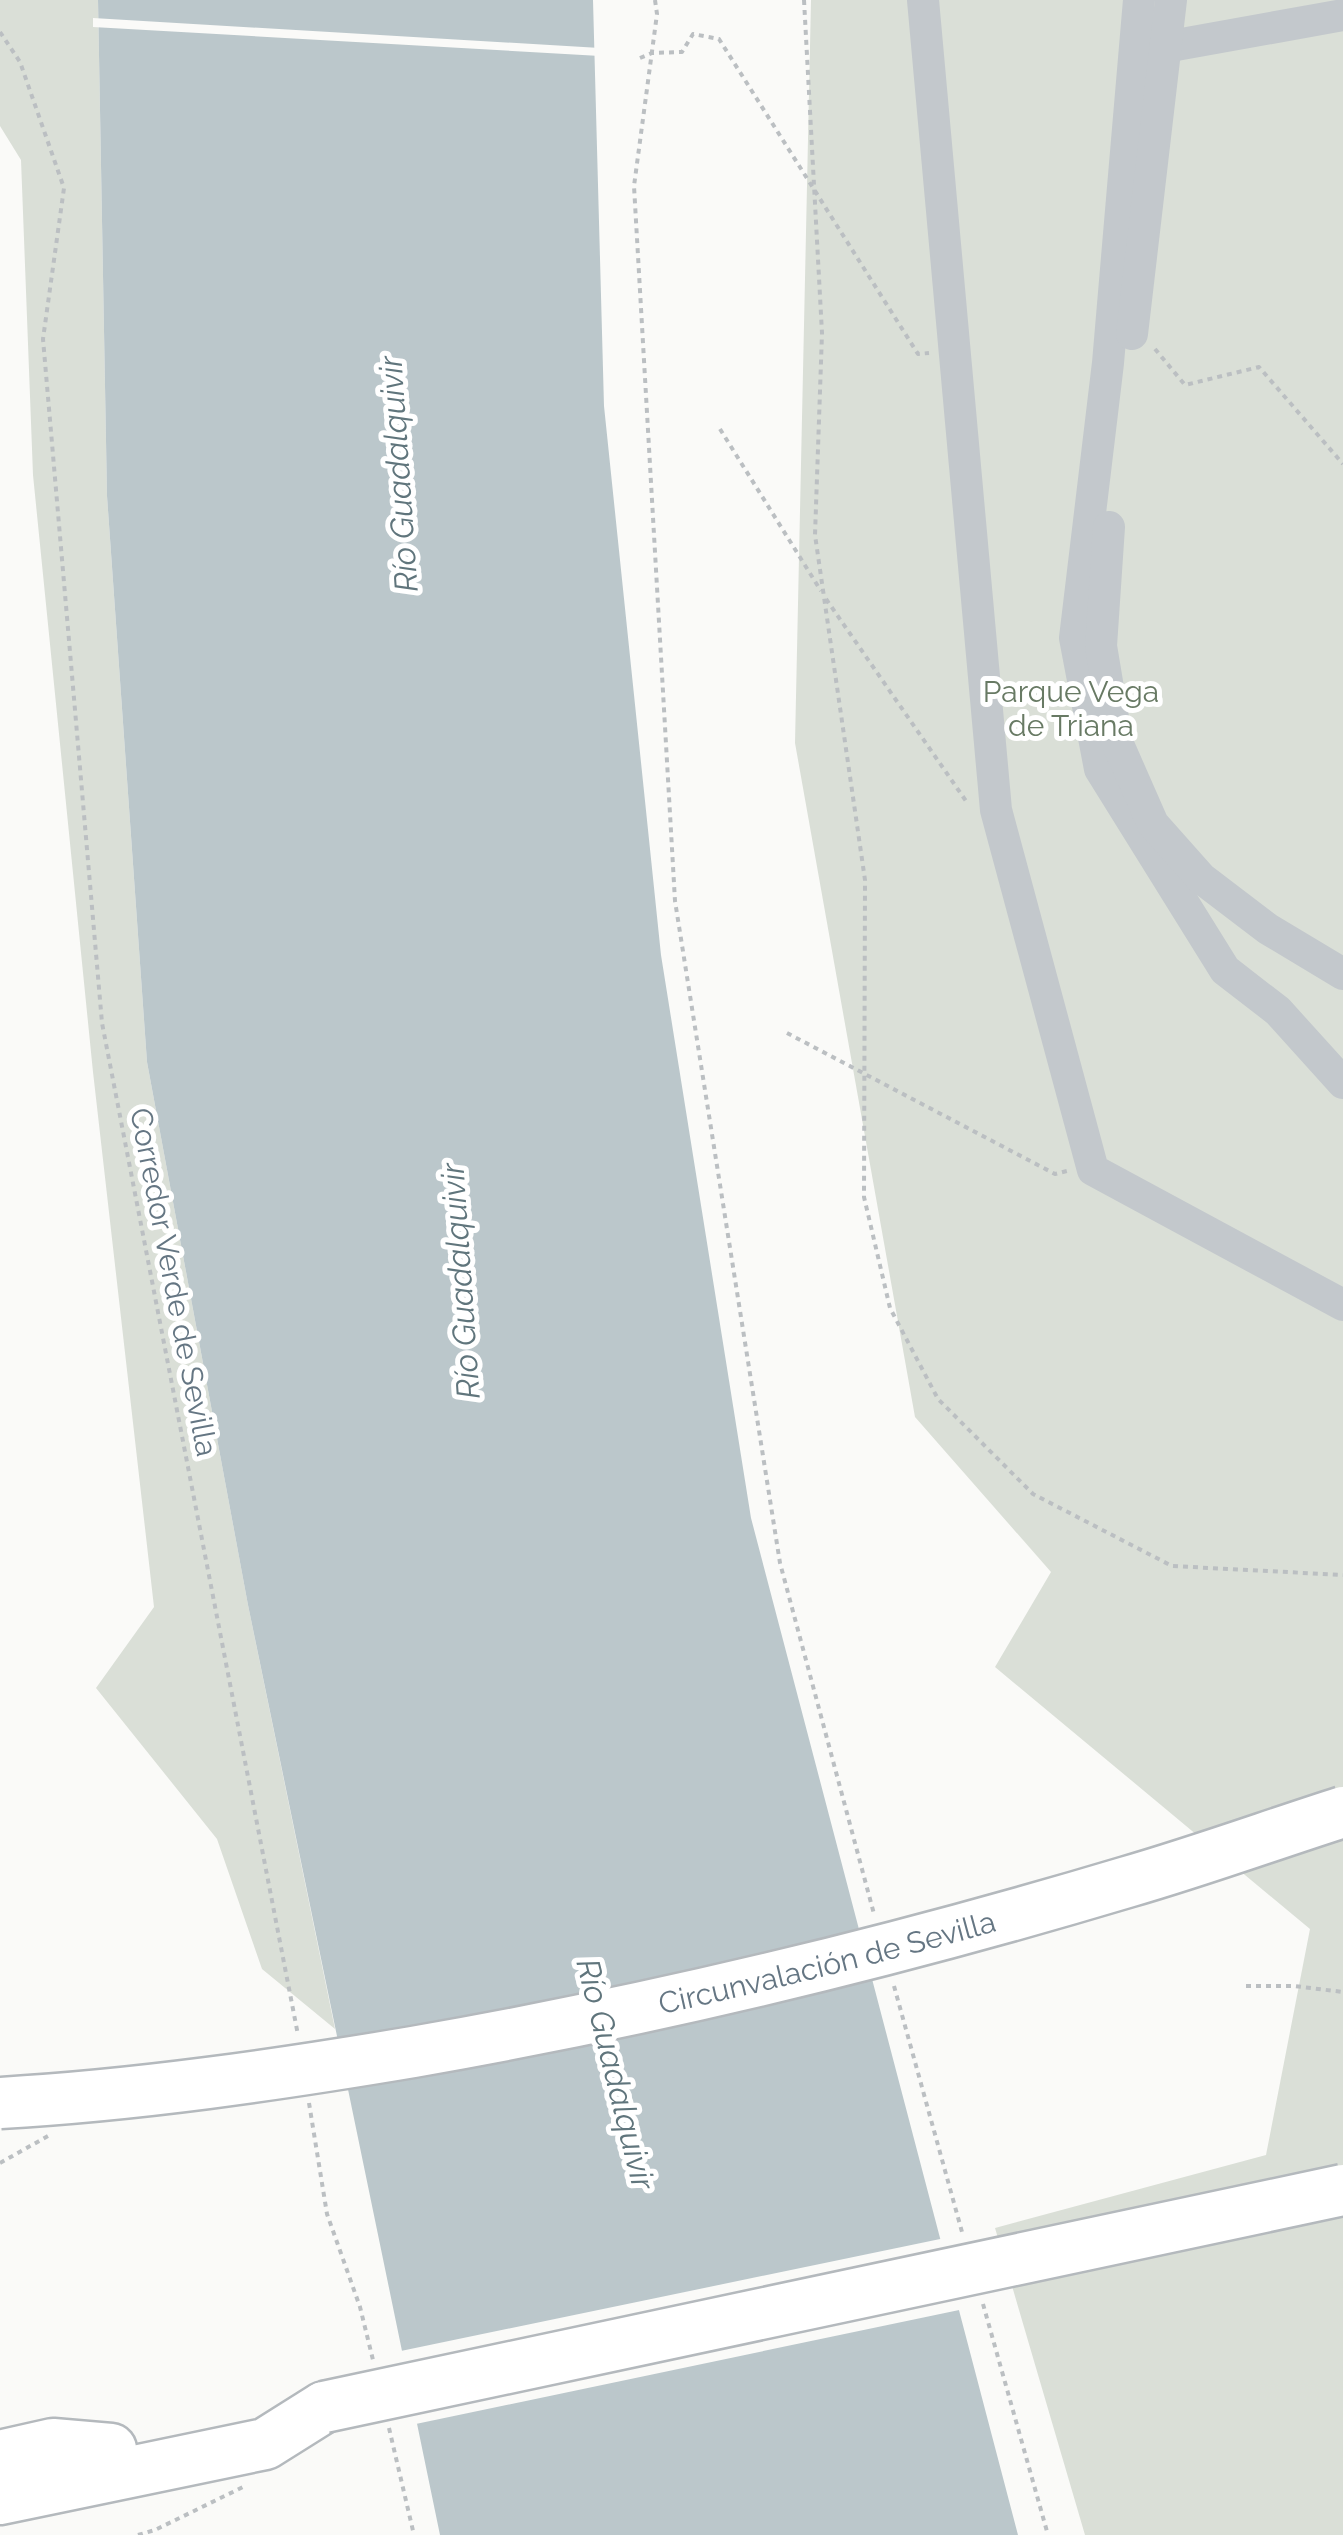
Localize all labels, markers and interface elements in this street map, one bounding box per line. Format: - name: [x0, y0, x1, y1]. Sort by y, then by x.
- water label: Río Guadalquivir: [371, 354, 425, 593]
- park label: Parque Vega de Triana: [983, 674, 1159, 743]
- street label: Corredor Verde de Sevilla: [123, 1105, 225, 1459]
- water label: Río Guadalquivir: [433, 1161, 487, 1400]
- street label: Circunvalación de Sevilla: [655, 1903, 999, 2021]
- water label: Río Guadalquivir: [569, 1955, 663, 2194]

